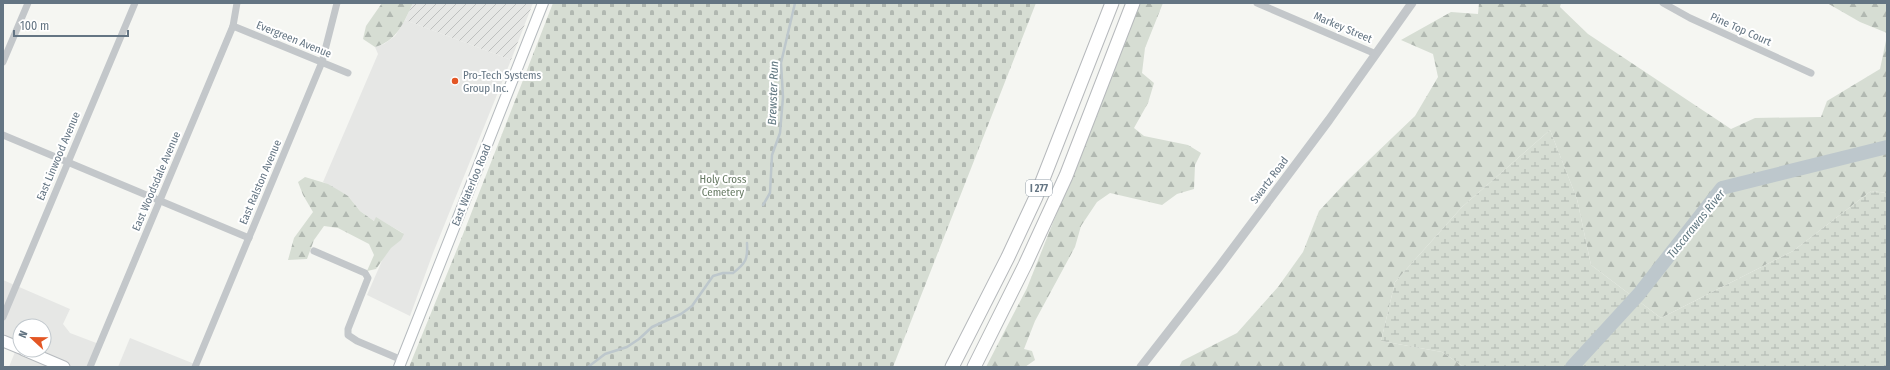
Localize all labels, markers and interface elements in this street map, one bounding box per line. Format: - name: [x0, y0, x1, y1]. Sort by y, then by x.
- street label: Markey Street: [1312, 9, 1374, 46]
- street label: Pine Top Court: [1708, 10, 1774, 49]
- scale bar: [14, 12, 128, 38]
- street label: Evergreen Avenue: [254, 18, 333, 60]
- text: 100 m: [20, 19, 49, 33]
- water label: Brewster Run: [765, 61, 781, 125]
- place label: Pro-Tech Systems Group Inc.: [463, 69, 542, 95]
- marker: Pro-Tech Systems Group Inc.: [450, 76, 460, 86]
- street label: East Linwood Avenue: [34, 110, 83, 202]
- street label: East Woodsdale Avenue: [130, 130, 183, 233]
- street label: East Ralston Avenue: [237, 138, 284, 226]
- street label: East Waterloo Road: [449, 142, 494, 228]
- street label: Swartz Road: [1248, 154, 1291, 206]
- park label: Holy Cross Cemetery: [700, 173, 747, 199]
- road number: I 277: [1026, 180, 1052, 196]
- water label: Tuscarawas River: [1664, 186, 1728, 261]
- north arrow: [12, 318, 52, 358]
- text: N: [16, 329, 30, 340]

